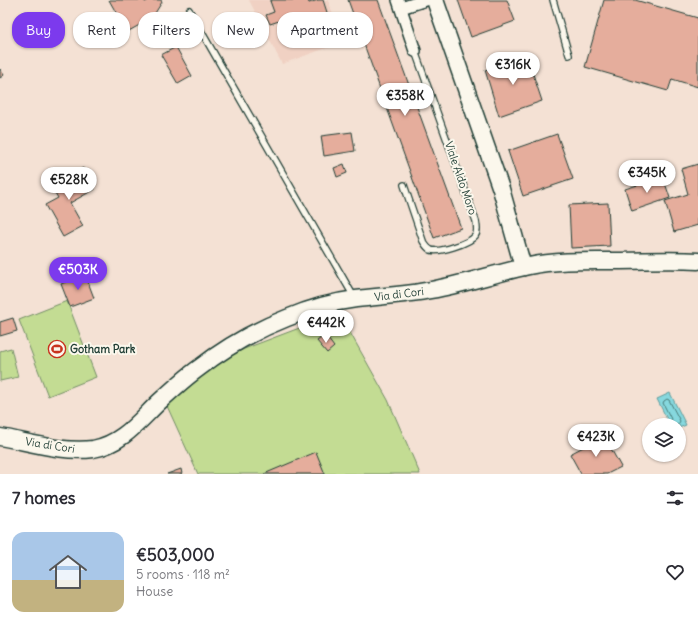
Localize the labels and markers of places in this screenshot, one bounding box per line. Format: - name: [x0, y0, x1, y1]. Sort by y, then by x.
- pin: €316K: [485, 52, 541, 86]
- pin: €358K: [377, 83, 433, 117]
- pin: €345K: [619, 160, 675, 194]
- pin: €528K: [41, 167, 97, 201]
- pin: €503K: [50, 257, 106, 291]
- pin: €442K: [298, 310, 354, 344]
- sports icon: Gotham Park: [47, 339, 67, 359]
- place label: Gotham Park: [70, 342, 136, 356]
- pin: €423K: [568, 424, 624, 458]

